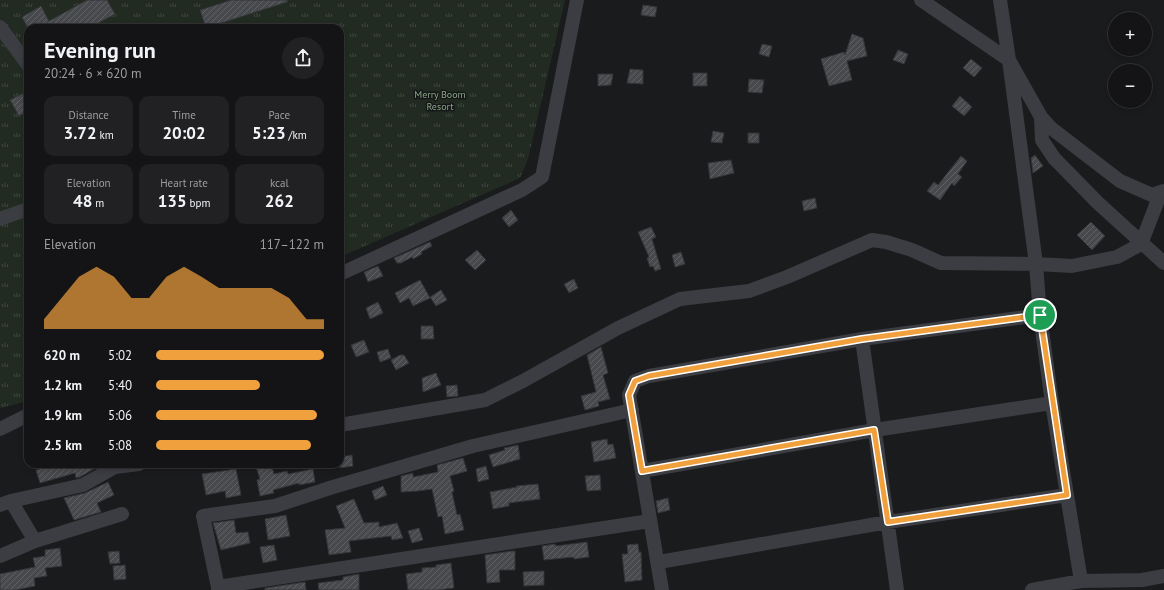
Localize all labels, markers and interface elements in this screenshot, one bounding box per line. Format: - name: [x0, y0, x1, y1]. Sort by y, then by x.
- map controls: [1108, 12, 1152, 108]
- button: +: [1108, 12, 1152, 56]
- text: Evening run: [44, 36, 156, 64]
- button: share: [282, 37, 324, 79]
- button: −: [1108, 64, 1152, 108]
- text: 20:24 · 6 × 620 m: [44, 65, 141, 82]
- park label: Merry Boom Resort: [414, 88, 466, 113]
- text: Distance: [69, 108, 109, 122]
- text: Time: [172, 108, 196, 122]
- text: Pace: [269, 108, 290, 122]
- text: 3.72: [64, 122, 97, 144]
- text: 20:02: [162, 122, 206, 144]
- text: 5:23: [252, 122, 286, 144]
- text: km: [97, 128, 114, 142]
- text: /km: [286, 128, 307, 142]
- text: Elevation: [67, 176, 111, 190]
- text: Heart rate: [160, 176, 208, 190]
- text: kcal: [270, 176, 289, 190]
- text: 48: [73, 190, 92, 212]
- text: 135: [158, 190, 187, 212]
- text: 262: [265, 190, 294, 212]
- text: m: [92, 196, 104, 210]
- text: bpm: [187, 196, 210, 210]
- text: Elevation: [44, 236, 96, 253]
- text: 117–122 m: [260, 236, 324, 253]
- pin: [1023, 298, 1057, 332]
- icon: arrive: [1029, 304, 1051, 326]
- text: 620 m: [44, 347, 80, 364]
- text: 5:02: [108, 347, 132, 364]
- text: 1.2 km: [44, 377, 82, 394]
- text: 5:40: [108, 377, 132, 394]
- text: 1.9 km: [44, 407, 82, 424]
- text: 5:06: [108, 407, 132, 424]
- text: 2.5 km: [44, 437, 82, 454]
- text: 5:08: [108, 437, 132, 454]

